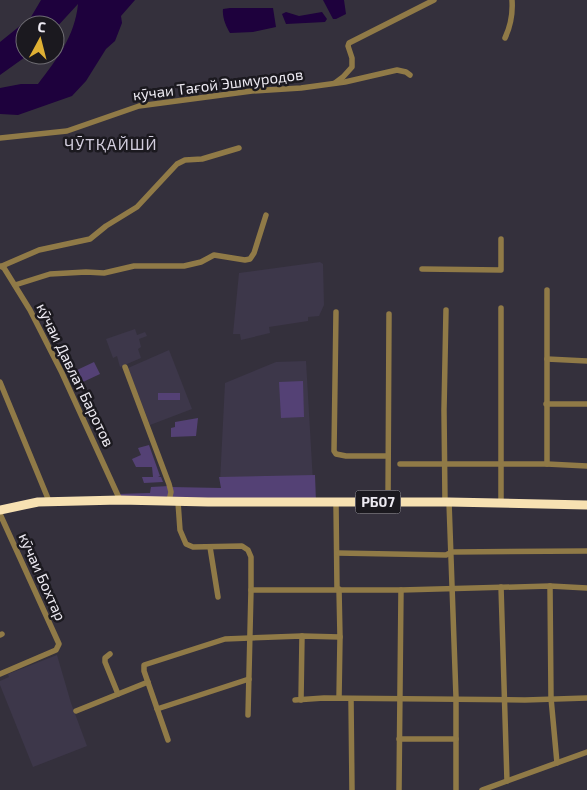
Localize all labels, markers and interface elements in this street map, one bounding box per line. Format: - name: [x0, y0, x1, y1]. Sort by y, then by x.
- north arrow: [15, 15, 65, 65]
- text: С: [37, 18, 47, 36]
- street label: кӯчаи Тағой Эшмуродов: [132, 65, 304, 104]
- district label: ЧӮТҚАЙШӢ: [64, 134, 158, 153]
- street label: кӯчаи Давлат Баротов: [32, 300, 118, 450]
- road number: РБ07: [356, 491, 400, 514]
- street label: кӯчаи Бохтар: [15, 530, 70, 624]

